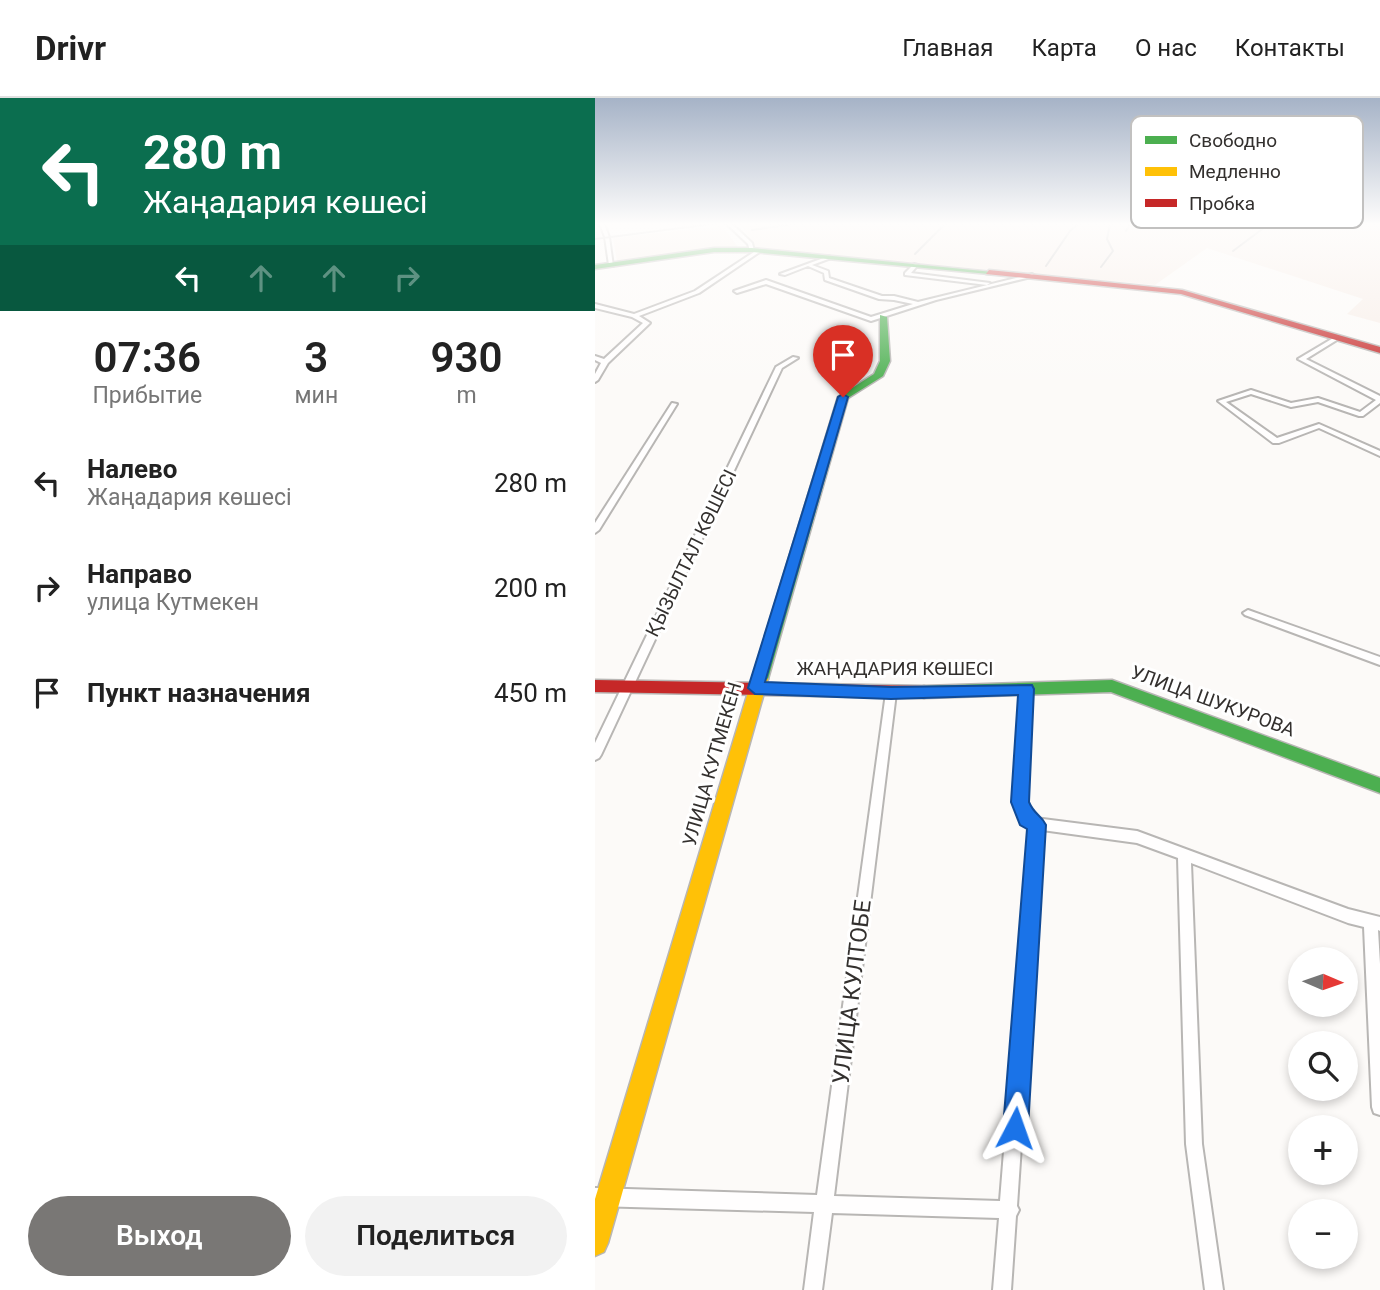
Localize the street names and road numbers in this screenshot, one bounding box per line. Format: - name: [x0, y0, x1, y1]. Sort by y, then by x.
- street label: ҚЫЗЫЛТАЛ КӨШЕСІ: [641, 466, 741, 640]
- street label: ЖАҢАДАРИЯ КӨШЕСІ: [797, 657, 993, 680]
- street label: УЛИЦА ШУКУРОВА: [1128, 661, 1299, 742]
- street label: УЛИЦА КУТМЕКЕН: [678, 679, 746, 849]
- street label: УЛИЦА КУЛТОБЕ: [827, 898, 877, 1086]

